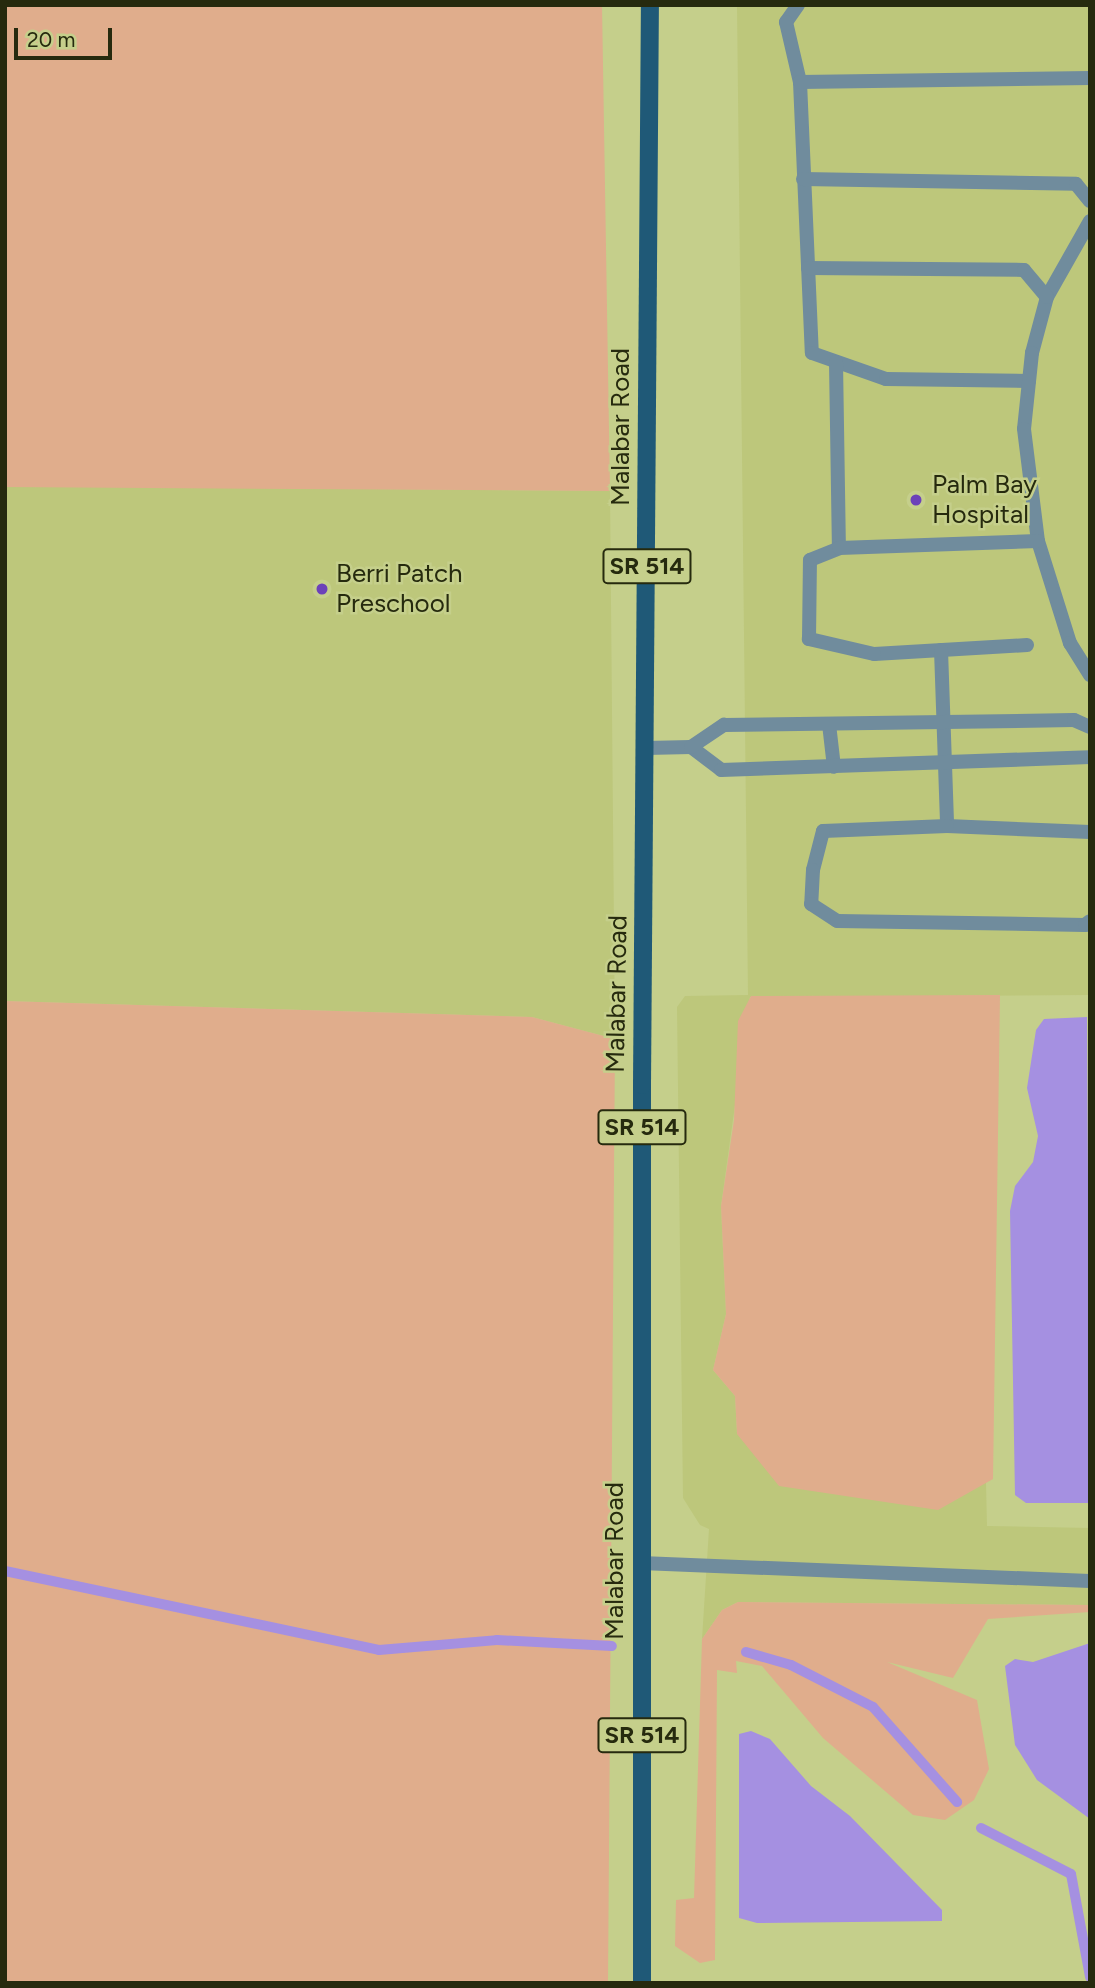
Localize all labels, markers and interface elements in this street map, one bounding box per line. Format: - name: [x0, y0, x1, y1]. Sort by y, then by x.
- scale bar: [18, 14, 116, 58]
- text: 20 m: [27, 27, 75, 52]
- street label: Malabar Road: [605, 348, 637, 506]
- place label: Palm Bay Hospital: [932, 469, 1037, 530]
- marker: Palm Bay Hospital: [906, 490, 926, 510]
- road number: SR 514: [602, 546, 692, 586]
- place label: Berri Patch Preschool: [336, 558, 463, 620]
- marker: Berri Patch Preschool: [314, 581, 330, 597]
- street label: Malabar Road: [600, 915, 634, 1073]
- road number: SR 514: [596, 1106, 688, 1148]
- street label: Malabar Road: [599, 1482, 631, 1640]
- road number: SR 514: [596, 1714, 688, 1756]

